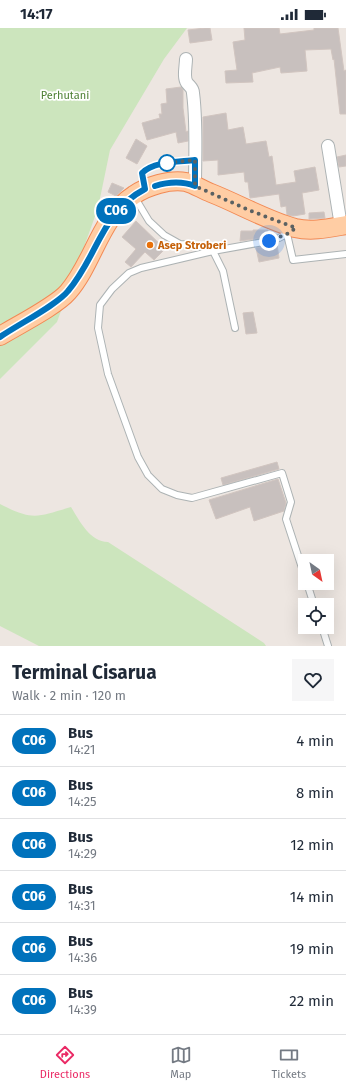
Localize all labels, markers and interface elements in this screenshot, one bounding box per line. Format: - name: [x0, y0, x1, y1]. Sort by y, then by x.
- text: 14:17: [20, 5, 53, 23]
- park label: Perhutani: [41, 89, 89, 102]
- unlabelled marker: [158, 154, 176, 172]
- line badge: C06: [93, 198, 139, 224]
- text: C06: [104, 202, 128, 219]
- your location: [259, 231, 279, 251]
- place label: Asep Stroberi: [157, 239, 226, 252]
- marker: Asep Stroberi: [145, 240, 155, 250]
- north arrow: [298, 554, 334, 590]
- map controls: [298, 554, 334, 634]
- button: locate: [298, 598, 334, 634]
- button: heart: [292, 659, 334, 701]
- text: Terminal Cisarua: [12, 661, 157, 684]
- text: Walk · 2 min · 120 m: [12, 688, 126, 703]
- text: Bus: [68, 724, 93, 742]
- text: C06: [22, 732, 46, 749]
- text: 4 min: [296, 732, 334, 750]
- text: 14:21: [68, 742, 95, 757]
- text: Bus: [68, 776, 93, 794]
- text: C06: [22, 784, 46, 801]
- text: 8 min: [296, 784, 334, 802]
- text: 14:25: [68, 794, 97, 809]
- text: Bus: [68, 828, 93, 846]
- text: C06: [22, 836, 46, 853]
- text: 12 min: [290, 836, 334, 854]
- text: 14:29: [68, 846, 97, 861]
- text: Bus: [68, 880, 93, 898]
- text: C06: [22, 888, 46, 905]
- text: 14 min: [290, 888, 334, 906]
- text: 14:31: [68, 898, 96, 913]
- text: Bus: [68, 932, 93, 950]
- text: C06: [22, 940, 46, 957]
- text: 19 min: [290, 940, 334, 958]
- text: 14:36: [68, 950, 97, 965]
- text: Bus: [68, 984, 93, 1002]
- text: C06: [22, 992, 46, 1009]
- text: 22 min: [289, 992, 334, 1010]
- text: 14:39: [68, 1002, 97, 1017]
- tab: Directions: [40, 1044, 90, 1081]
- tab: Map: [170, 1044, 192, 1081]
- tab: Tickets: [272, 1044, 306, 1081]

